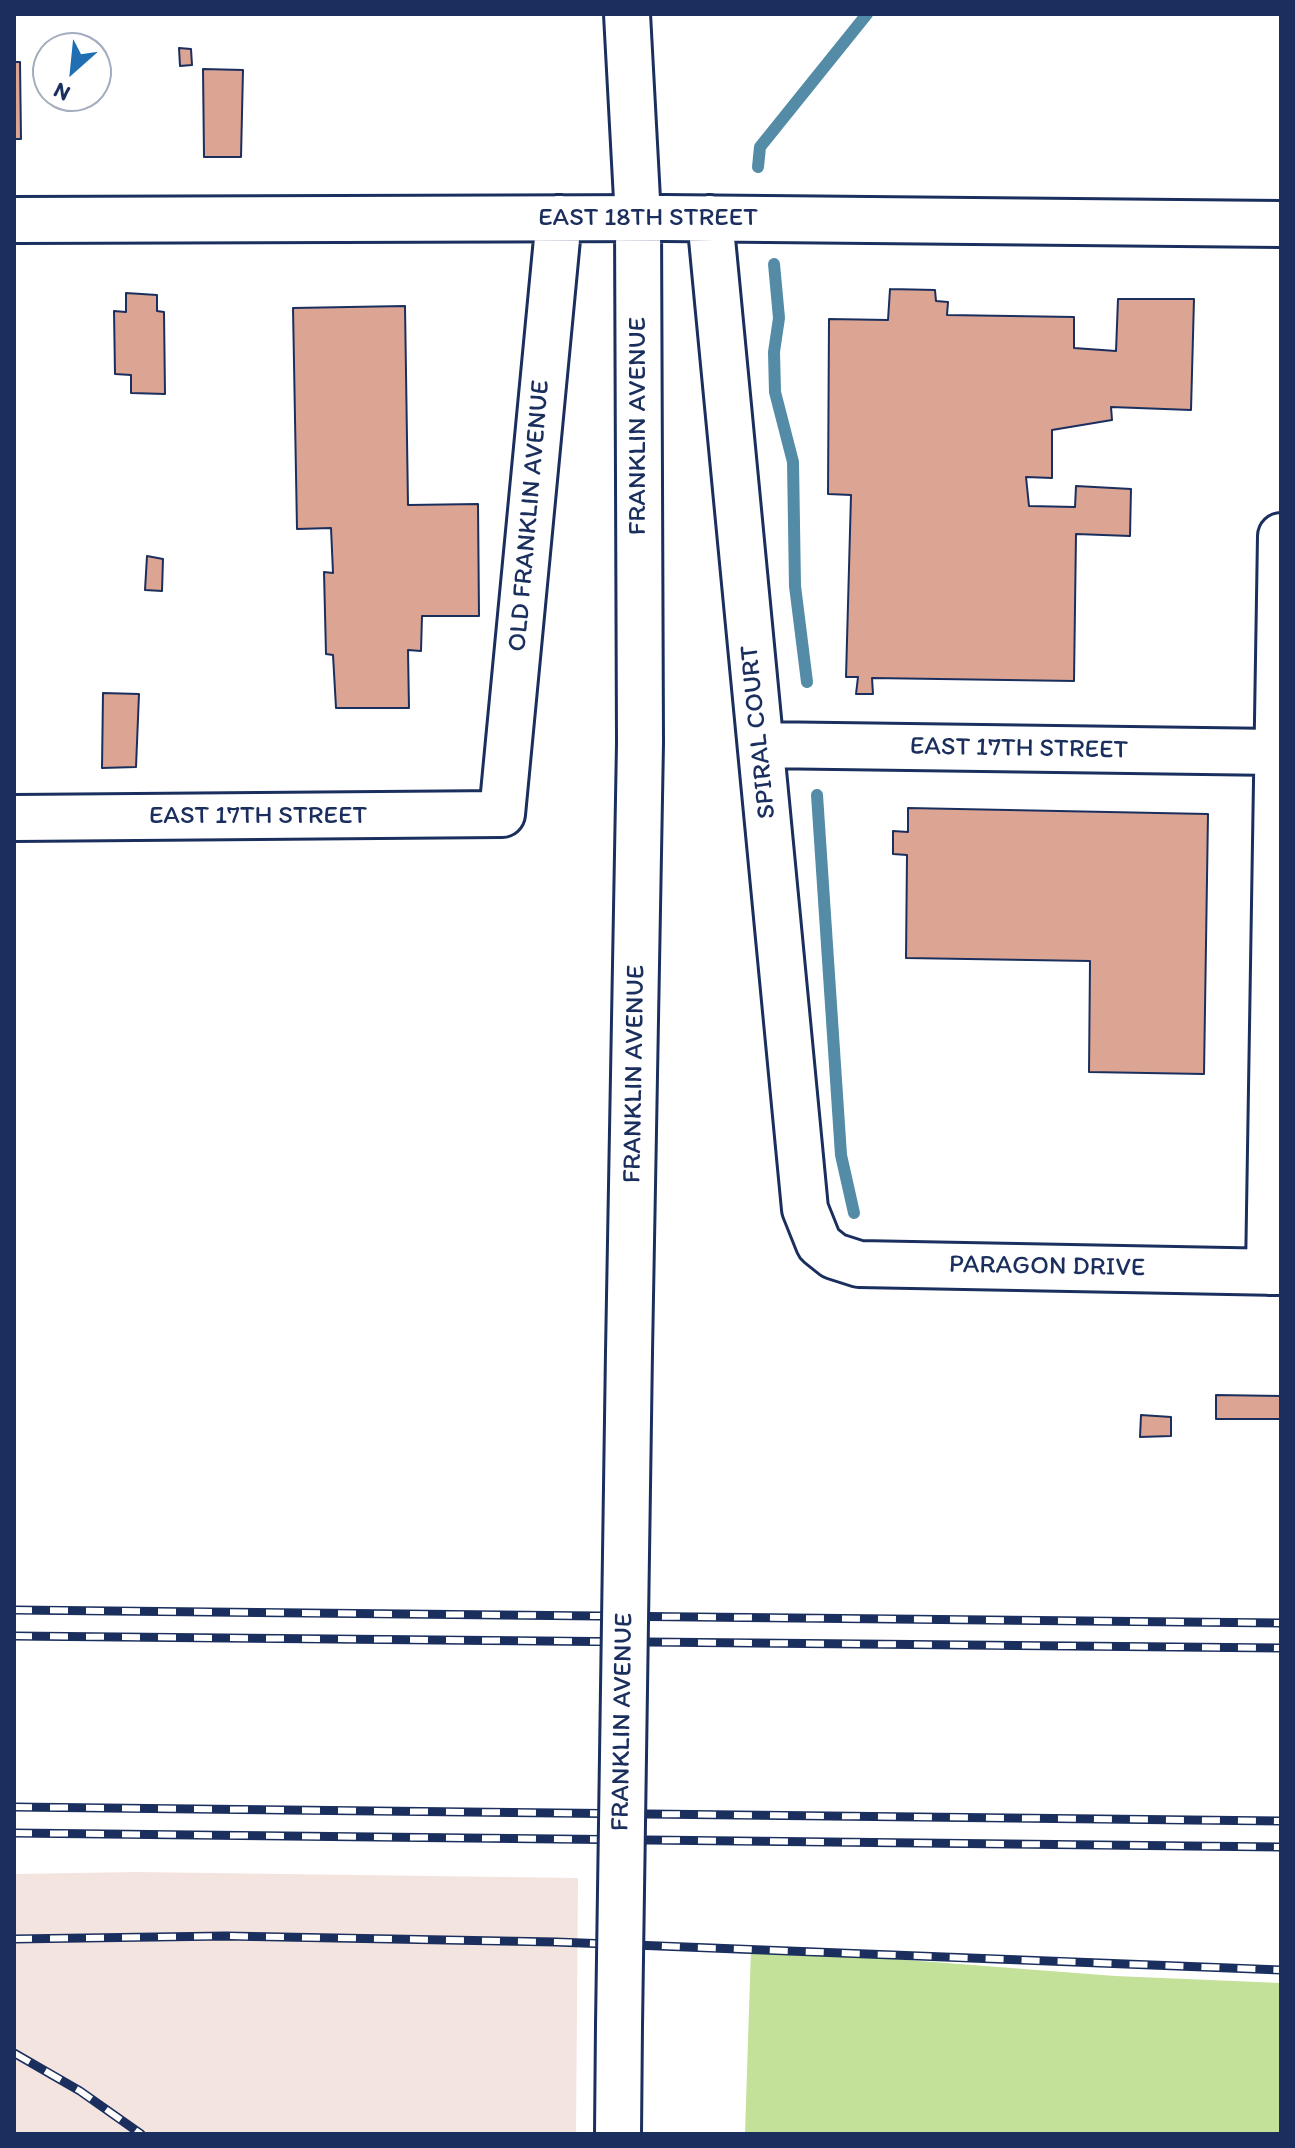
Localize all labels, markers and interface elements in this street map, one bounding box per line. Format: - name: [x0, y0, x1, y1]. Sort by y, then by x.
- north arrow: [32, 32, 112, 112]
- text: N: [49, 77, 75, 107]
- street label: EAST 18TH STREET: [538, 202, 758, 234]
- street label: FRANKLIN AVENUE: [622, 317, 654, 535]
- street label: OLD FRANKLIN AVENUE: [503, 379, 557, 653]
- street label: SPIRAL COURT: [734, 644, 784, 820]
- street label: EAST 17TH STREET: [910, 731, 1128, 767]
- street label: EAST 17TH STREET: [149, 800, 367, 832]
- street label: FRANKLIN AVENUE: [617, 965, 653, 1183]
- street label: PARAGON DRIVE: [949, 1250, 1145, 1284]
- street label: FRANKLIN AVENUE: [605, 1613, 641, 1831]

